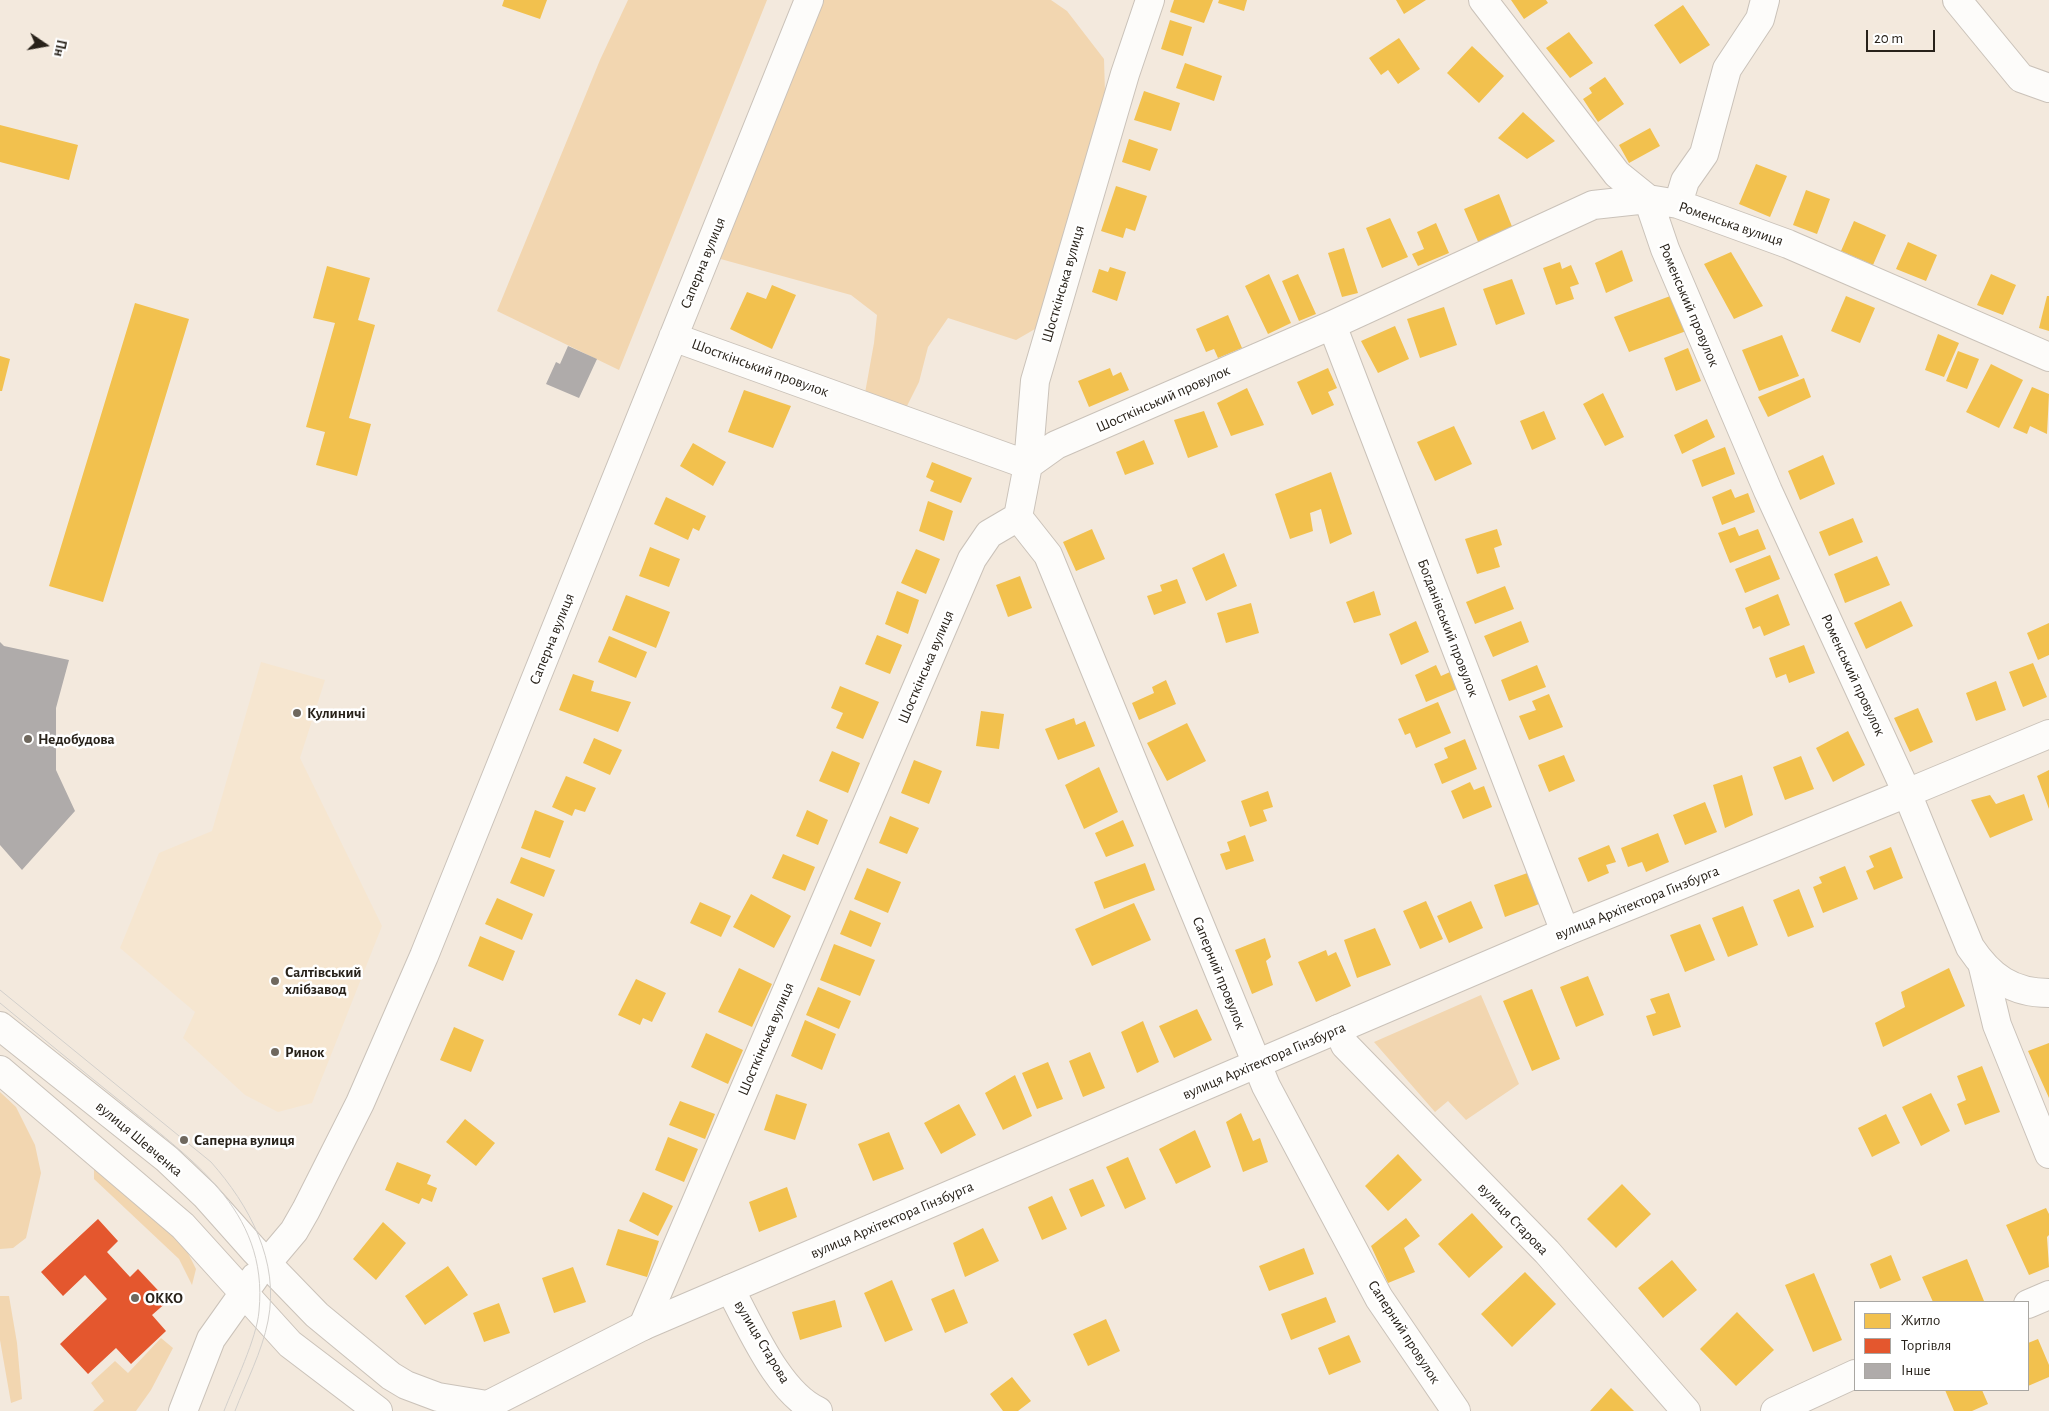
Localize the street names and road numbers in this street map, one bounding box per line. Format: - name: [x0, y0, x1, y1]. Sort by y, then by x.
- street label: Роменська вулиця: [1676, 198, 1786, 250]
- street label: Саперна вулиця: [676, 215, 730, 311]
- street label: Шосткінська вулиця: [1038, 223, 1088, 345]
- street label: Роменський провулок: [1655, 241, 1723, 369]
- street label: Шосткінський провулок: [689, 335, 831, 401]
- street label: Шосткінський провулок: [1093, 361, 1233, 437]
- street label: Богданівський провулок: [1413, 556, 1483, 700]
- street label: Саперна вулиця: [525, 591, 579, 687]
- street label: Шосткінська вулиця: [894, 608, 958, 726]
- street label: Роменський провулок: [1817, 611, 1889, 739]
- street label: вулиця Архітектора Гінзбурга: [1552, 862, 1722, 944]
- street label: Саперний провулок: [1188, 914, 1250, 1032]
- street label: Шосткінська вулиця: [734, 980, 798, 1098]
- street label: вулиця Архітектора Гінзбурга: [1180, 1018, 1348, 1104]
- street label: вулиця Шевченка: [92, 1097, 186, 1181]
- street label: вулиця Архітектора Гінзбурга: [808, 1177, 976, 1263]
- street label: вулиця Старова: [1474, 1179, 1552, 1259]
- street label: Саперний провулок: [1364, 1277, 1444, 1387]
- street label: вулиця Старова: [730, 1297, 794, 1387]

